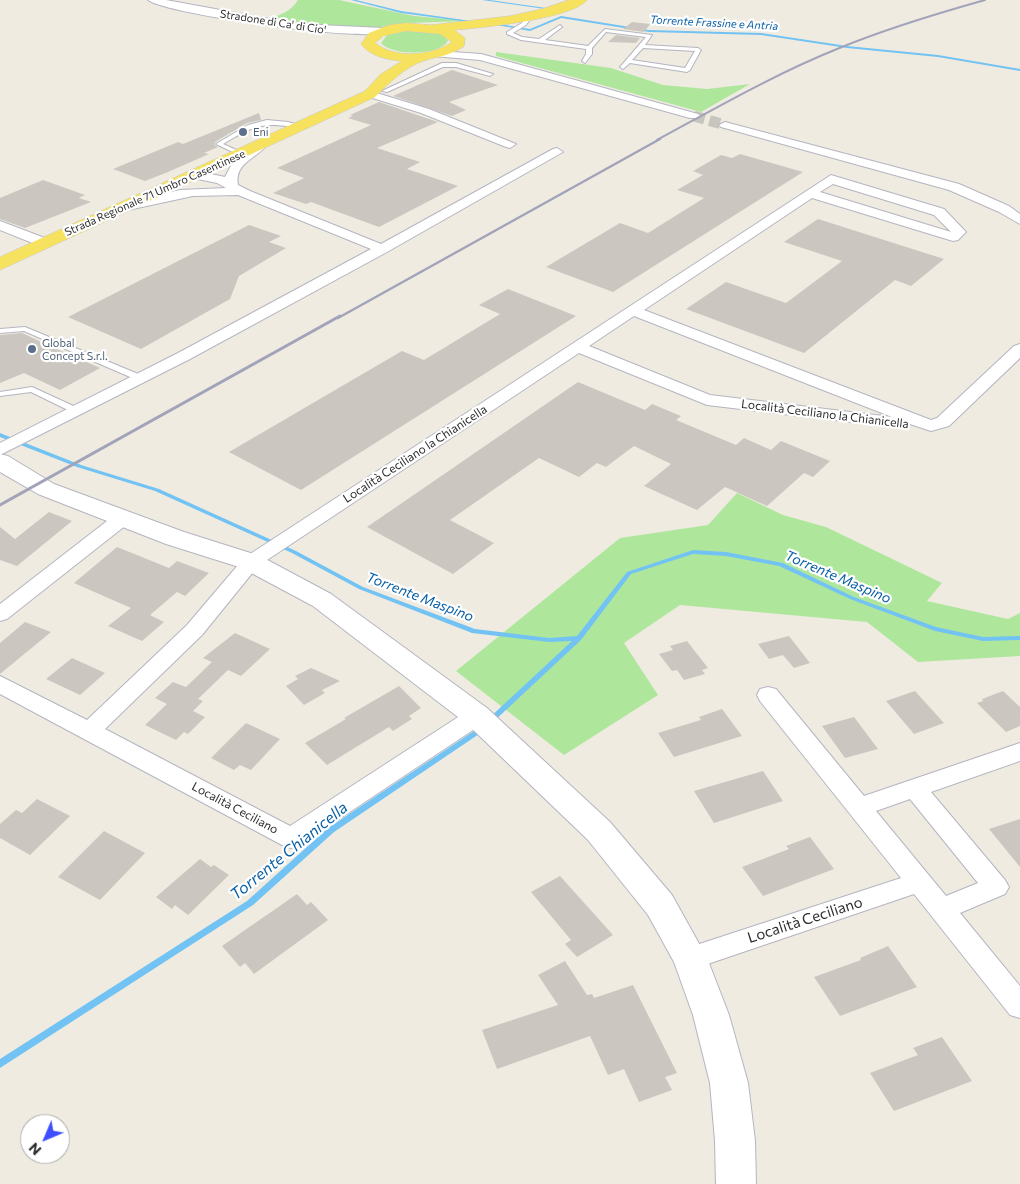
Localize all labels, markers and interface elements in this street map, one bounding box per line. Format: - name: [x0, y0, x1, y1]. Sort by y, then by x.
- street label: Stradone di Ca' di Cio': [219, 7, 327, 37]
- water label: Torrente Frassine e Antria: [650, 13, 778, 33]
- place label: Eni: [253, 125, 269, 139]
- marker: Eni: [237, 126, 249, 138]
- street label: Strada Regionale 71 Umbro Casentinese: [63, 147, 247, 239]
- place label: Global Concept S.r.l.: [42, 336, 108, 362]
- marker: Global Concept S.r.l.: [26, 343, 38, 355]
- street label: Località Ceciliano la Chianicella: [740, 397, 910, 431]
- street label: Località Ceciliano la Chianicella: [340, 402, 490, 506]
- water label: Torrente Maspino: [782, 547, 894, 607]
- water label: Torrente Maspino: [364, 569, 476, 625]
- street label: Località Ceciliano: [189, 779, 281, 837]
- water label: Torrente Chianicella: [226, 798, 352, 904]
- street label: Località Ceciliano: [745, 893, 865, 947]
- north arrow: [20, 1114, 70, 1164]
- text: N: [25, 1140, 44, 1159]

